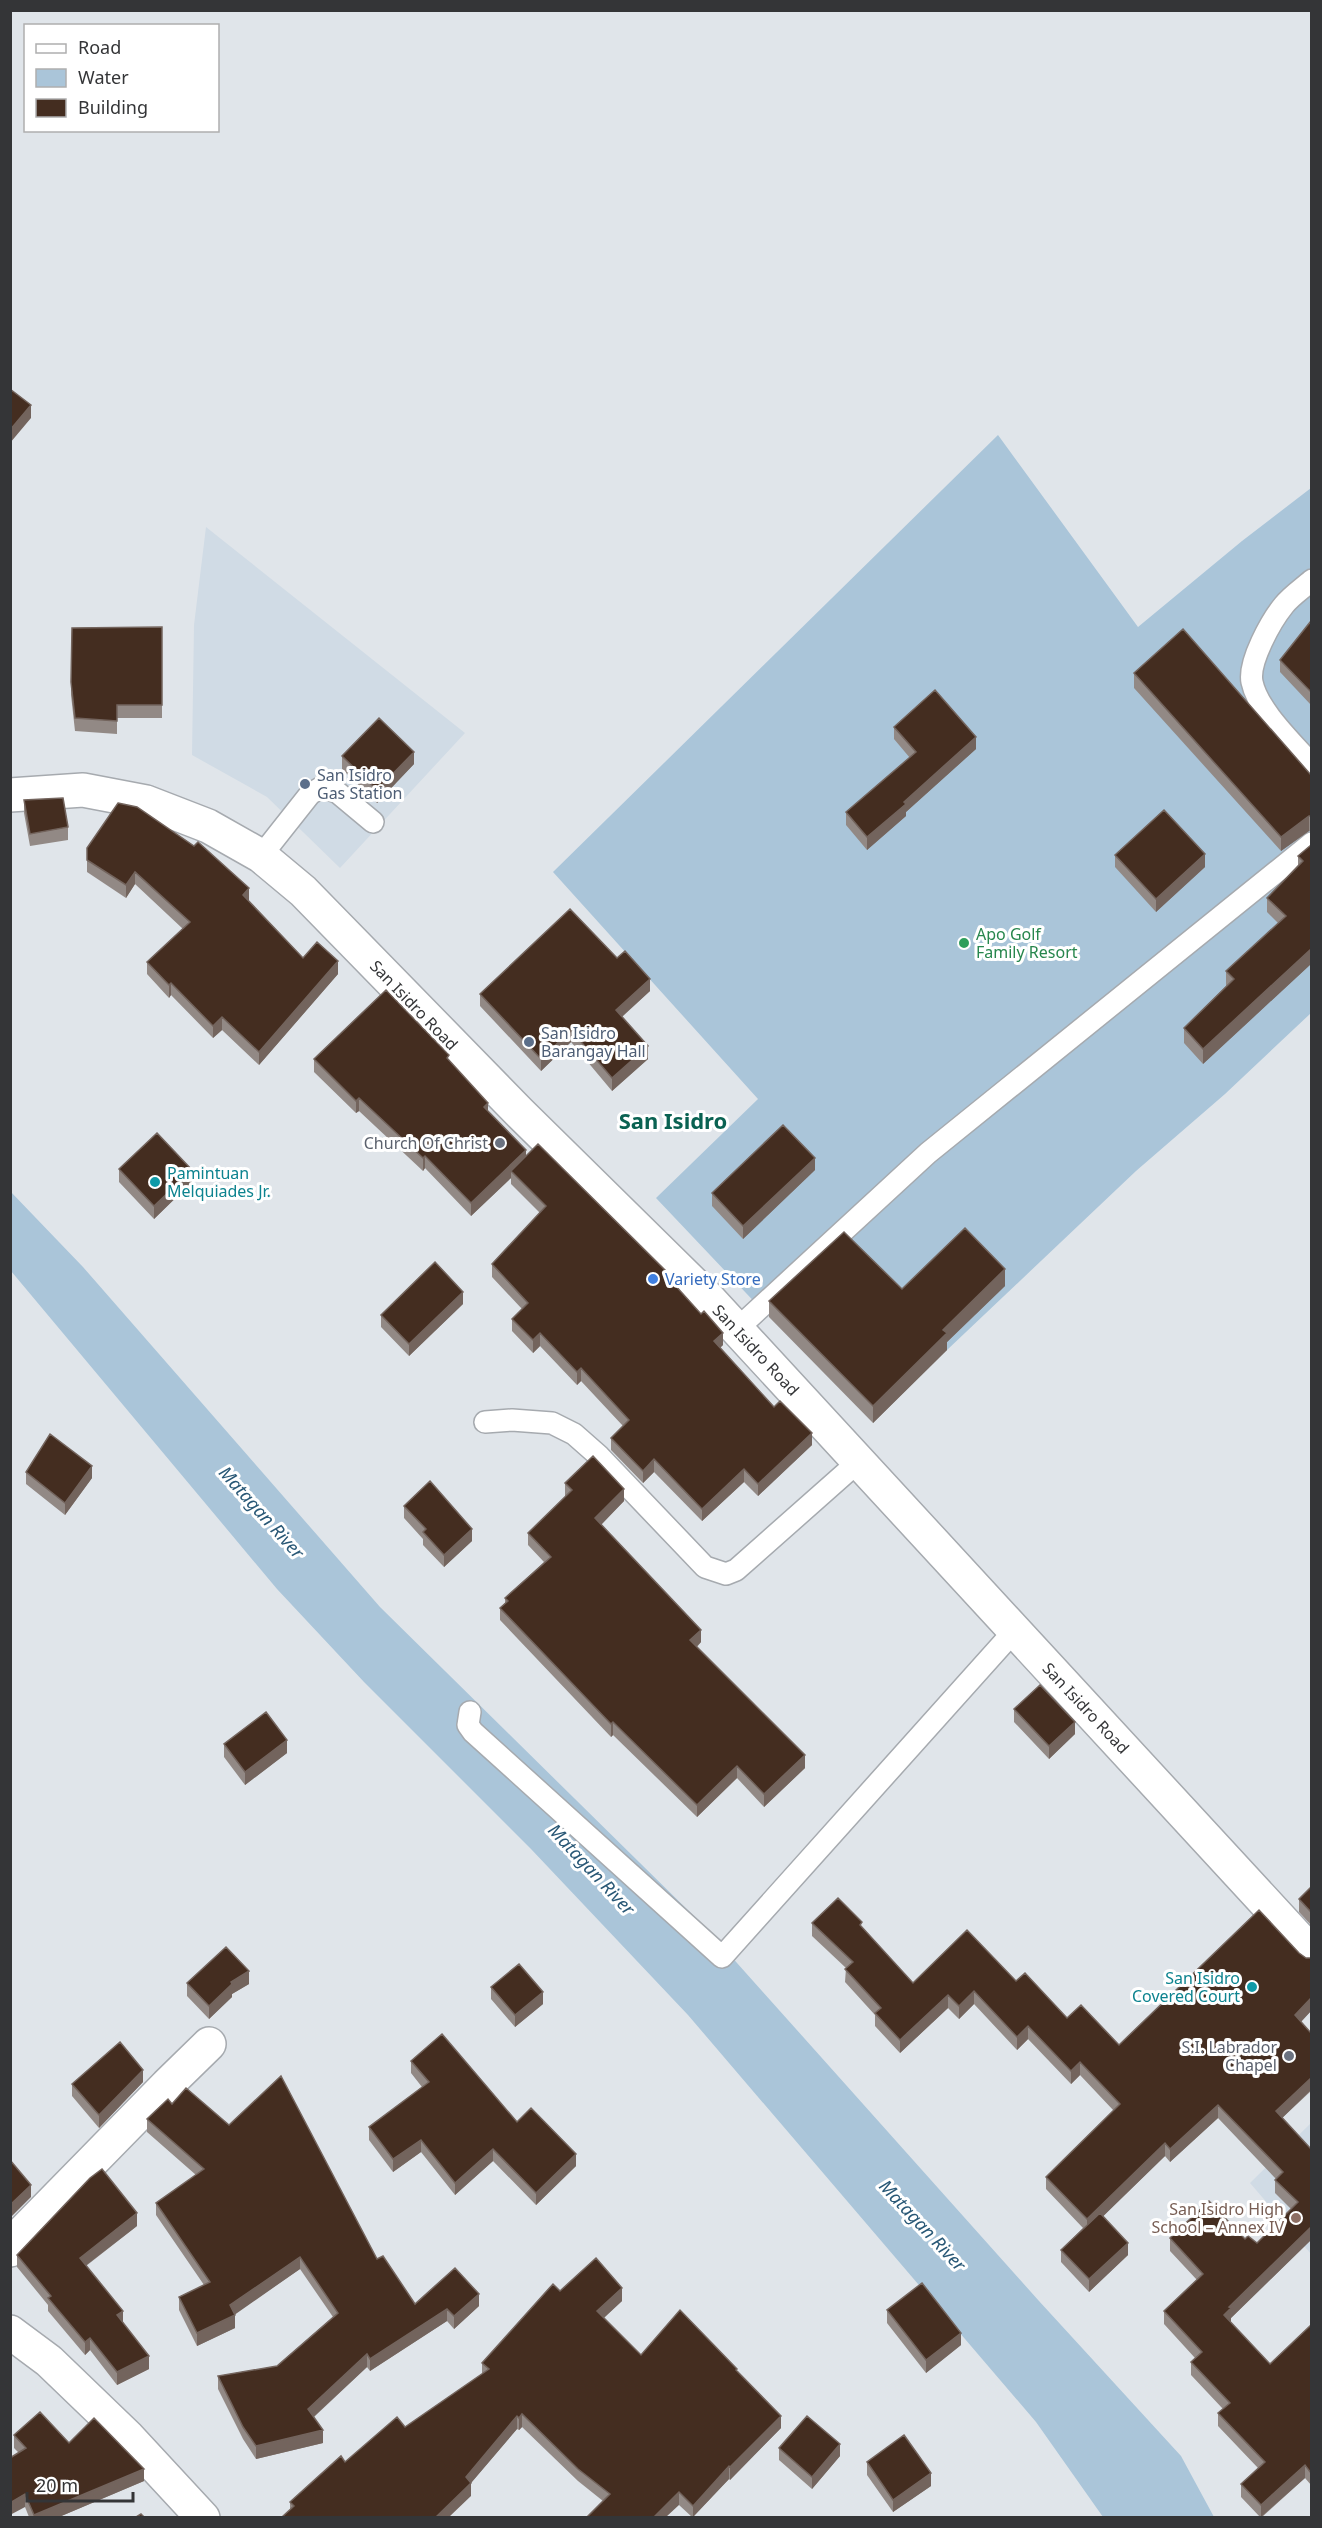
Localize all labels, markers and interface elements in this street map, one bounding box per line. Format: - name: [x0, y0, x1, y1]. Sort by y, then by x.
- legend: [24, 24, 219, 132]
- text: Road: [78, 35, 121, 59]
- text: Water: [78, 65, 129, 89]
- text: Building: [78, 95, 148, 119]
- place label: San Isidro Gas Station: [317, 764, 402, 804]
- marker: San Isidro Gas Station: [298, 777, 312, 791]
- place label: Apo Golf Family Resort: [976, 923, 1078, 963]
- marker: Apo Golf Family Resort: [957, 936, 971, 950]
- street label: San Isidro Road: [365, 955, 463, 1055]
- place label: San Isidro Barangay Hall: [541, 1022, 646, 1062]
- marker: San Isidro Barangay Hall: [522, 1035, 536, 1049]
- district label: San Isidro: [619, 1105, 727, 1135]
- place label: Church Of Christ: [364, 1132, 488, 1154]
- marker: Church Of Christ: [493, 1136, 507, 1150]
- place label: Pamintuan Melquiades Jr.: [167, 1162, 271, 1202]
- marker: Pamintuan Melquiades Jr.: [148, 1175, 162, 1189]
- place label: Variety Store: [665, 1268, 761, 1290]
- marker: Variety Store: [646, 1272, 660, 1286]
- street label: San Isidro Road: [708, 1300, 804, 1400]
- water label: Matagan River: [214, 1461, 311, 1564]
- street label: San Isidro Road: [1038, 1658, 1134, 1758]
- water label: Matagan River: [543, 1818, 641, 1921]
- place label: San Isidro Covered Court: [1132, 1967, 1240, 2007]
- marker: San Isidro Covered Court: [1245, 1980, 1259, 1994]
- place label: S.I. Labrador Chapel: [1181, 2036, 1277, 2076]
- marker: S.I. Labrador Chapel: [1282, 2049, 1296, 2063]
- water label: Matagan River: [874, 2174, 972, 2277]
- place label: San Isidro High School – Annex IV: [1151, 2198, 1284, 2238]
- marker: San Isidro High School – Annex IV: [1289, 2211, 1303, 2225]
- scale bar: [27, 2465, 134, 2503]
- text: 20 m: [36, 2473, 78, 2497]

